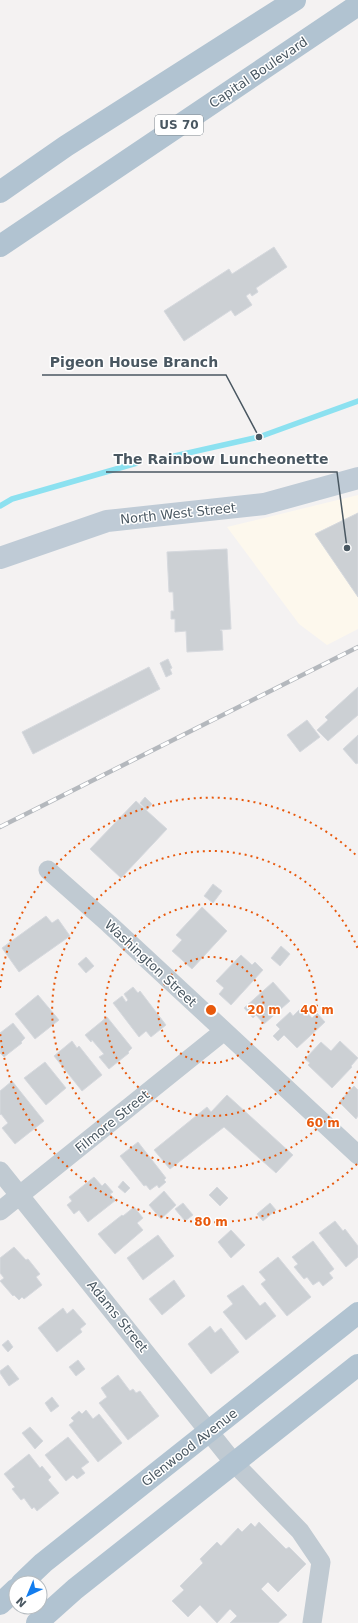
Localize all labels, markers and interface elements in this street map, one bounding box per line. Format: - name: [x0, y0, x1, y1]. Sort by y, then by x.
- street label: Capital Boulevard: [206, 34, 310, 111]
- road number: US 70: [155, 115, 203, 135]
- callout: Pigeon House Branch: [42, 349, 226, 375]
- text: Pigeon House Branch: [50, 354, 218, 370]
- callout: The Rainbow Luncheonette: [106, 446, 337, 472]
- text: The Rainbow Luncheonette: [114, 451, 328, 467]
- street label: North West Street: [120, 500, 237, 527]
- street label: Washington Street: [102, 917, 200, 1010]
- centre of rings: [204, 1003, 218, 1017]
- text: 20 m: [247, 1003, 281, 1017]
- text: 40 m: [300, 1003, 334, 1017]
- street label: Filmore Street: [72, 1087, 152, 1156]
- text: 60 m: [306, 1116, 340, 1130]
- text: 80 m: [194, 1215, 228, 1229]
- street label: Adams Street: [84, 1277, 151, 1355]
- street label: Glenwood Avenue: [139, 1405, 240, 1489]
- north arrow: [8, 1575, 48, 1615]
- text: N: [14, 1594, 29, 1610]

